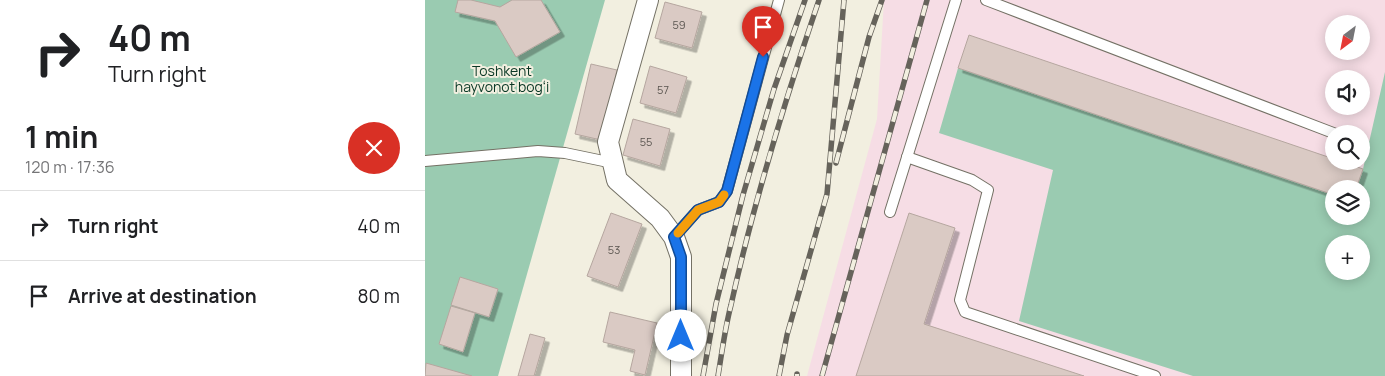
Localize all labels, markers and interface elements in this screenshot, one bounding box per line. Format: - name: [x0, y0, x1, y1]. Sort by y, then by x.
- pin: [742, 6, 784, 57]
- icon: arrive: [749, 13, 777, 41]
- text: 40 m: [108, 14, 191, 62]
- north arrow: [1325, 15, 1370, 60]
- map controls: [1325, 15, 1370, 280]
- house number: 59: [672, 17, 686, 32]
- icon: right: [25, 20, 90, 85]
- text: Turn right: [108, 59, 206, 89]
- park label: Toshkent hayvonot bogʻi: [455, 61, 549, 96]
- button: sound: [1325, 70, 1370, 115]
- house number: 57: [657, 82, 669, 97]
- text: 1 min: [25, 116, 98, 157]
- button: close: [348, 122, 400, 174]
- button: search: [1325, 125, 1370, 170]
- house number: 55: [640, 134, 652, 149]
- text: 120 m · 17:36: [25, 156, 115, 178]
- button: layers: [1325, 180, 1370, 225]
- icon: right: [25, 212, 53, 240]
- text: Turn right: [68, 213, 158, 239]
- text: 40 m: [357, 213, 400, 239]
- button: +: [1325, 235, 1370, 280]
- house number: 53: [608, 242, 620, 257]
- icon: arrive: [25, 282, 53, 310]
- text: Arrive at destination: [68, 283, 257, 309]
- text: 80 m: [357, 283, 400, 309]
- position arrow: [654, 309, 706, 361]

